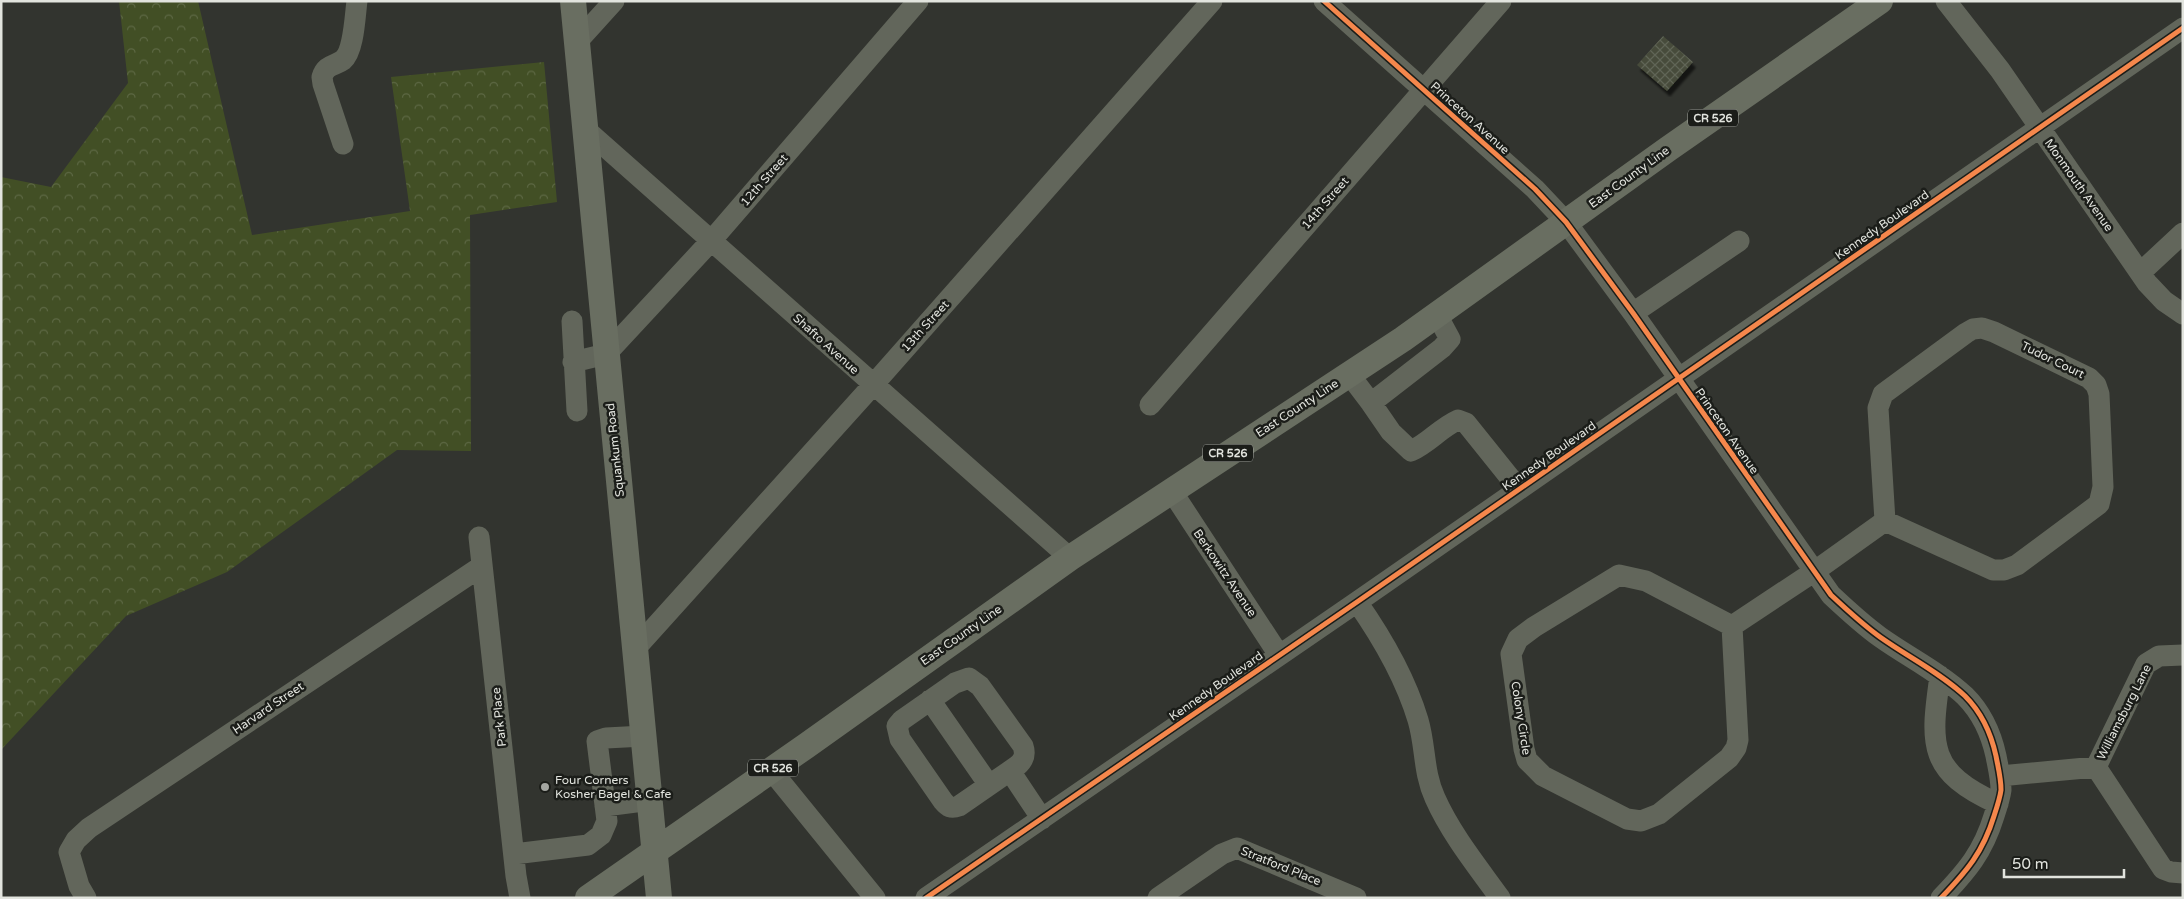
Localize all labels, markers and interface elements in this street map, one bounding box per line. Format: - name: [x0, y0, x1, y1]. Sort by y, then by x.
- street label: Princeton Avenue: [1428, 79, 1512, 157]
- road number: CR 526: [1688, 110, 1738, 126]
- street label: Monmouth Avenue: [2042, 136, 2116, 234]
- street label: East County Line: [1586, 143, 1672, 211]
- street label: 12th Street: [738, 151, 791, 209]
- street label: 14th Street: [1299, 174, 1352, 232]
- street label: Kennedy Boulevard: [1833, 187, 1931, 263]
- street label: 13th Street: [898, 297, 952, 355]
- street label: Shafto Avenue: [790, 311, 862, 377]
- street label: Tudor Court: [2019, 339, 2087, 381]
- street label: East County Line: [1253, 376, 1341, 440]
- street label: Princeton Avenue: [1692, 386, 1762, 477]
- street label: Squankum Road: [603, 402, 627, 498]
- street label: Kennedy Boulevard: [1500, 418, 1598, 494]
- road number: CR 526: [1203, 444, 1253, 462]
- street label: Berkowitz Avenue: [1191, 527, 1260, 620]
- street label: East County Line: [918, 602, 1004, 668]
- street label: Kennedy Boulevard: [1167, 648, 1265, 724]
- street label: Williamsburg Lane: [2094, 662, 2154, 762]
- street label: Harvard Street: [230, 679, 307, 737]
- street label: Colony Circle: [1508, 680, 1534, 756]
- street label: Park Place: [489, 686, 509, 747]
- road number: CR 526: [748, 760, 798, 776]
- place label: Four Corners Kosher Bagel & Cafe: [555, 773, 672, 801]
- marker: Four Corners Kosher Bagel & Cafe: [539, 781, 551, 793]
- street label: Stratford Place: [1239, 844, 1323, 888]
- scale bar: [2004, 846, 2124, 878]
- text: 50 m: [2012, 855, 2049, 873]

